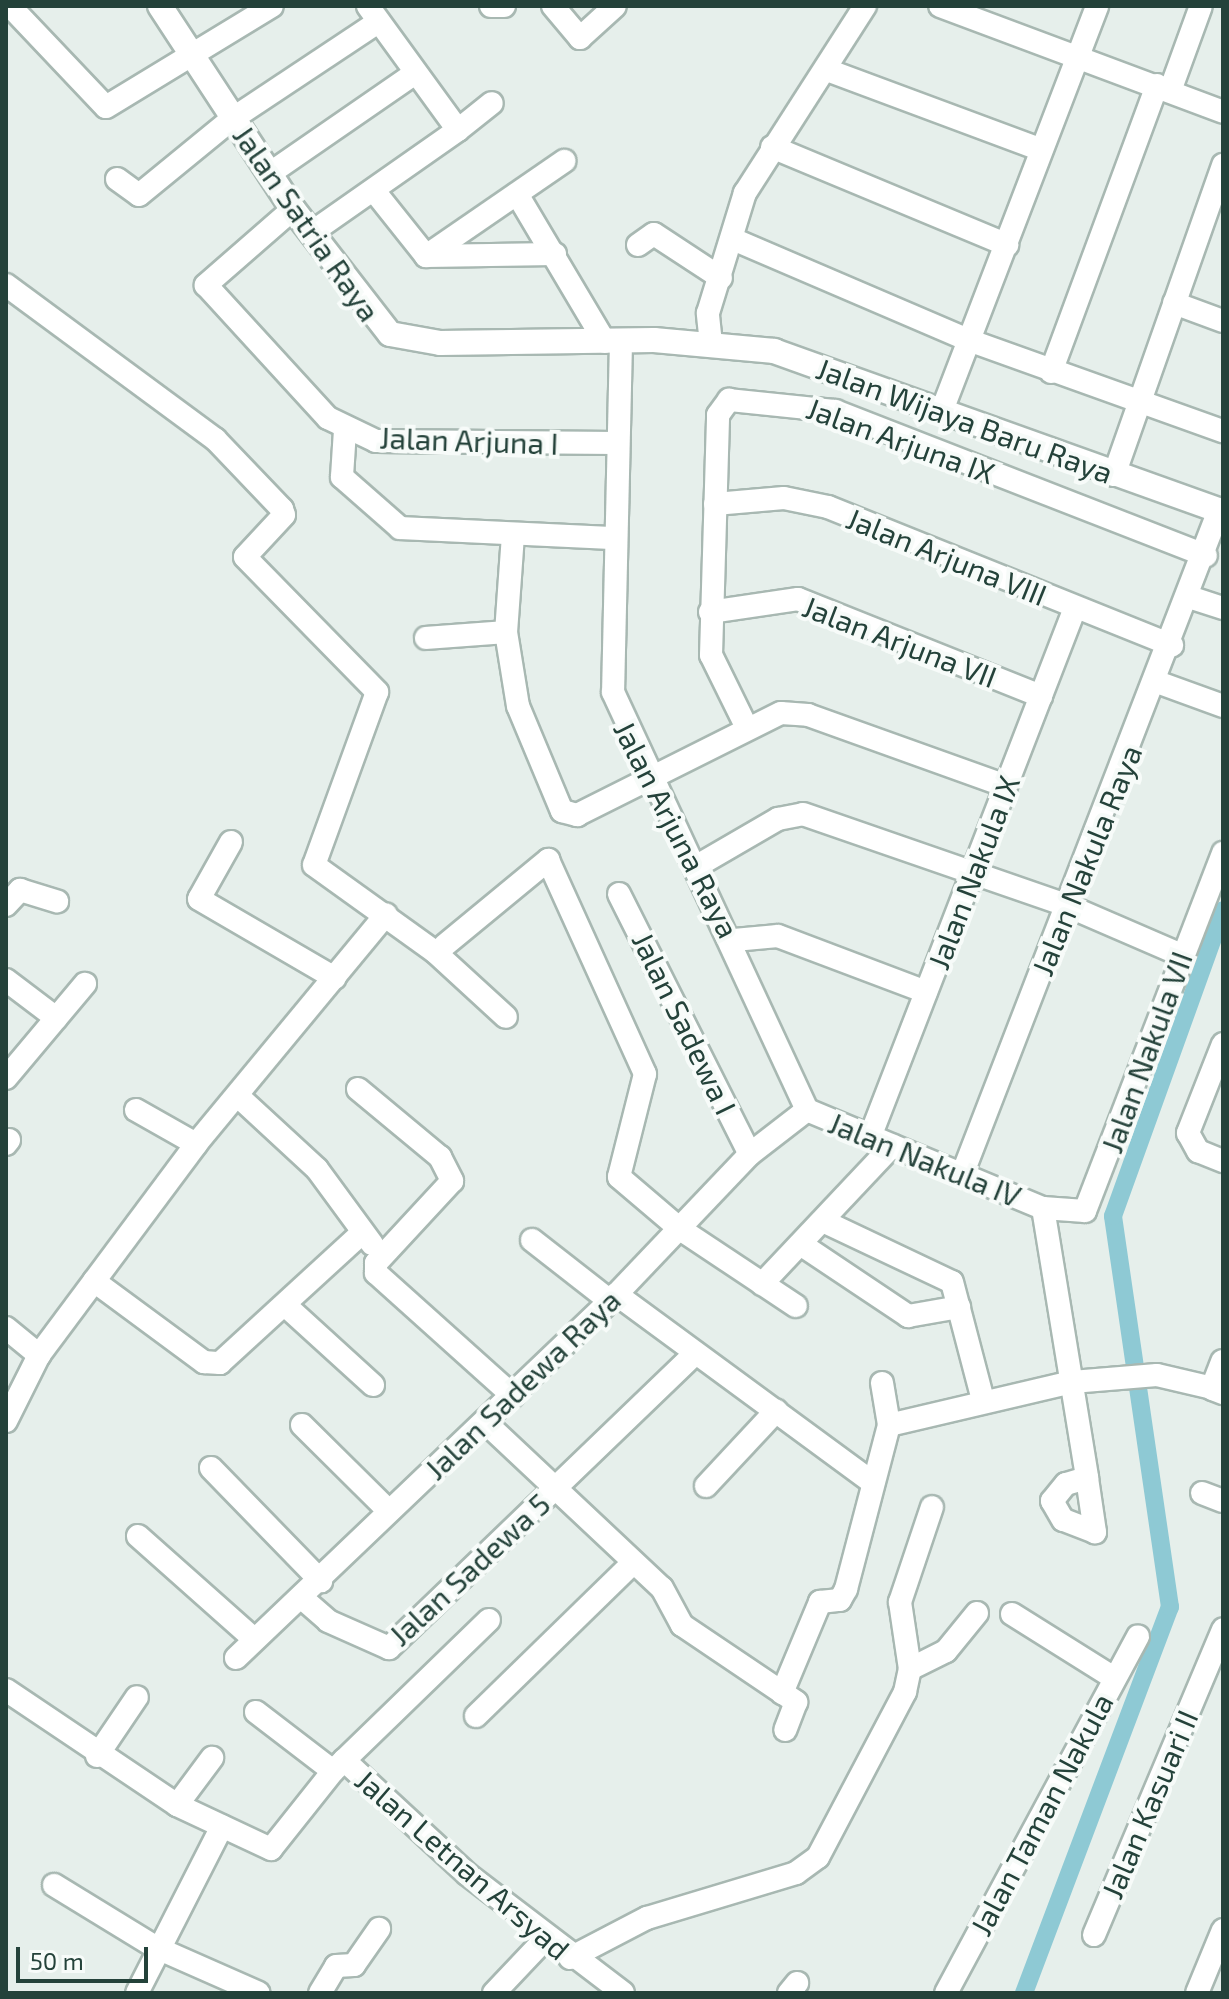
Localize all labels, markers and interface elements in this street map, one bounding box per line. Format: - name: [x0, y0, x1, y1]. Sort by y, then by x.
- street label: Jalan Satria Raya: [226, 118, 388, 328]
- street label: Jalan Wijaya Baru Raya: [812, 350, 1118, 490]
- street label: Jalan Arjuna IX: [802, 389, 1000, 491]
- street label: Jalan Arjuna I: [378, 419, 560, 461]
- street label: Jalan Arjuna VIII: [841, 499, 1053, 613]
- street label: Jalan Arjuna VII: [797, 587, 1003, 695]
- street label: Jalan Arjuna Raya: [607, 714, 747, 944]
- street label: Jalan Nakula Raya: [1023, 739, 1149, 981]
- street label: Jalan Nakula IX: [920, 770, 1026, 974]
- street label: Jalan Sadewa I: [625, 926, 745, 1120]
- street label: Jalan Nakula VII: [1093, 946, 1199, 1158]
- street label: Jalan Nakula IV: [824, 1104, 1026, 1214]
- street label: Jalan Sadewa Raya: [417, 1282, 627, 1486]
- street label: Jalan Sadewa 5: [381, 1485, 557, 1653]
- street label: Jalan Taman Nakula: [962, 1687, 1120, 1941]
- street label: Jalan Kasuari II: [1093, 1704, 1205, 1904]
- street label: Jalan Letnan Arsyad: [348, 1761, 578, 1967]
- scale bar: [20, 1931, 152, 1981]
- text: 50 m: [30, 1946, 84, 1975]

